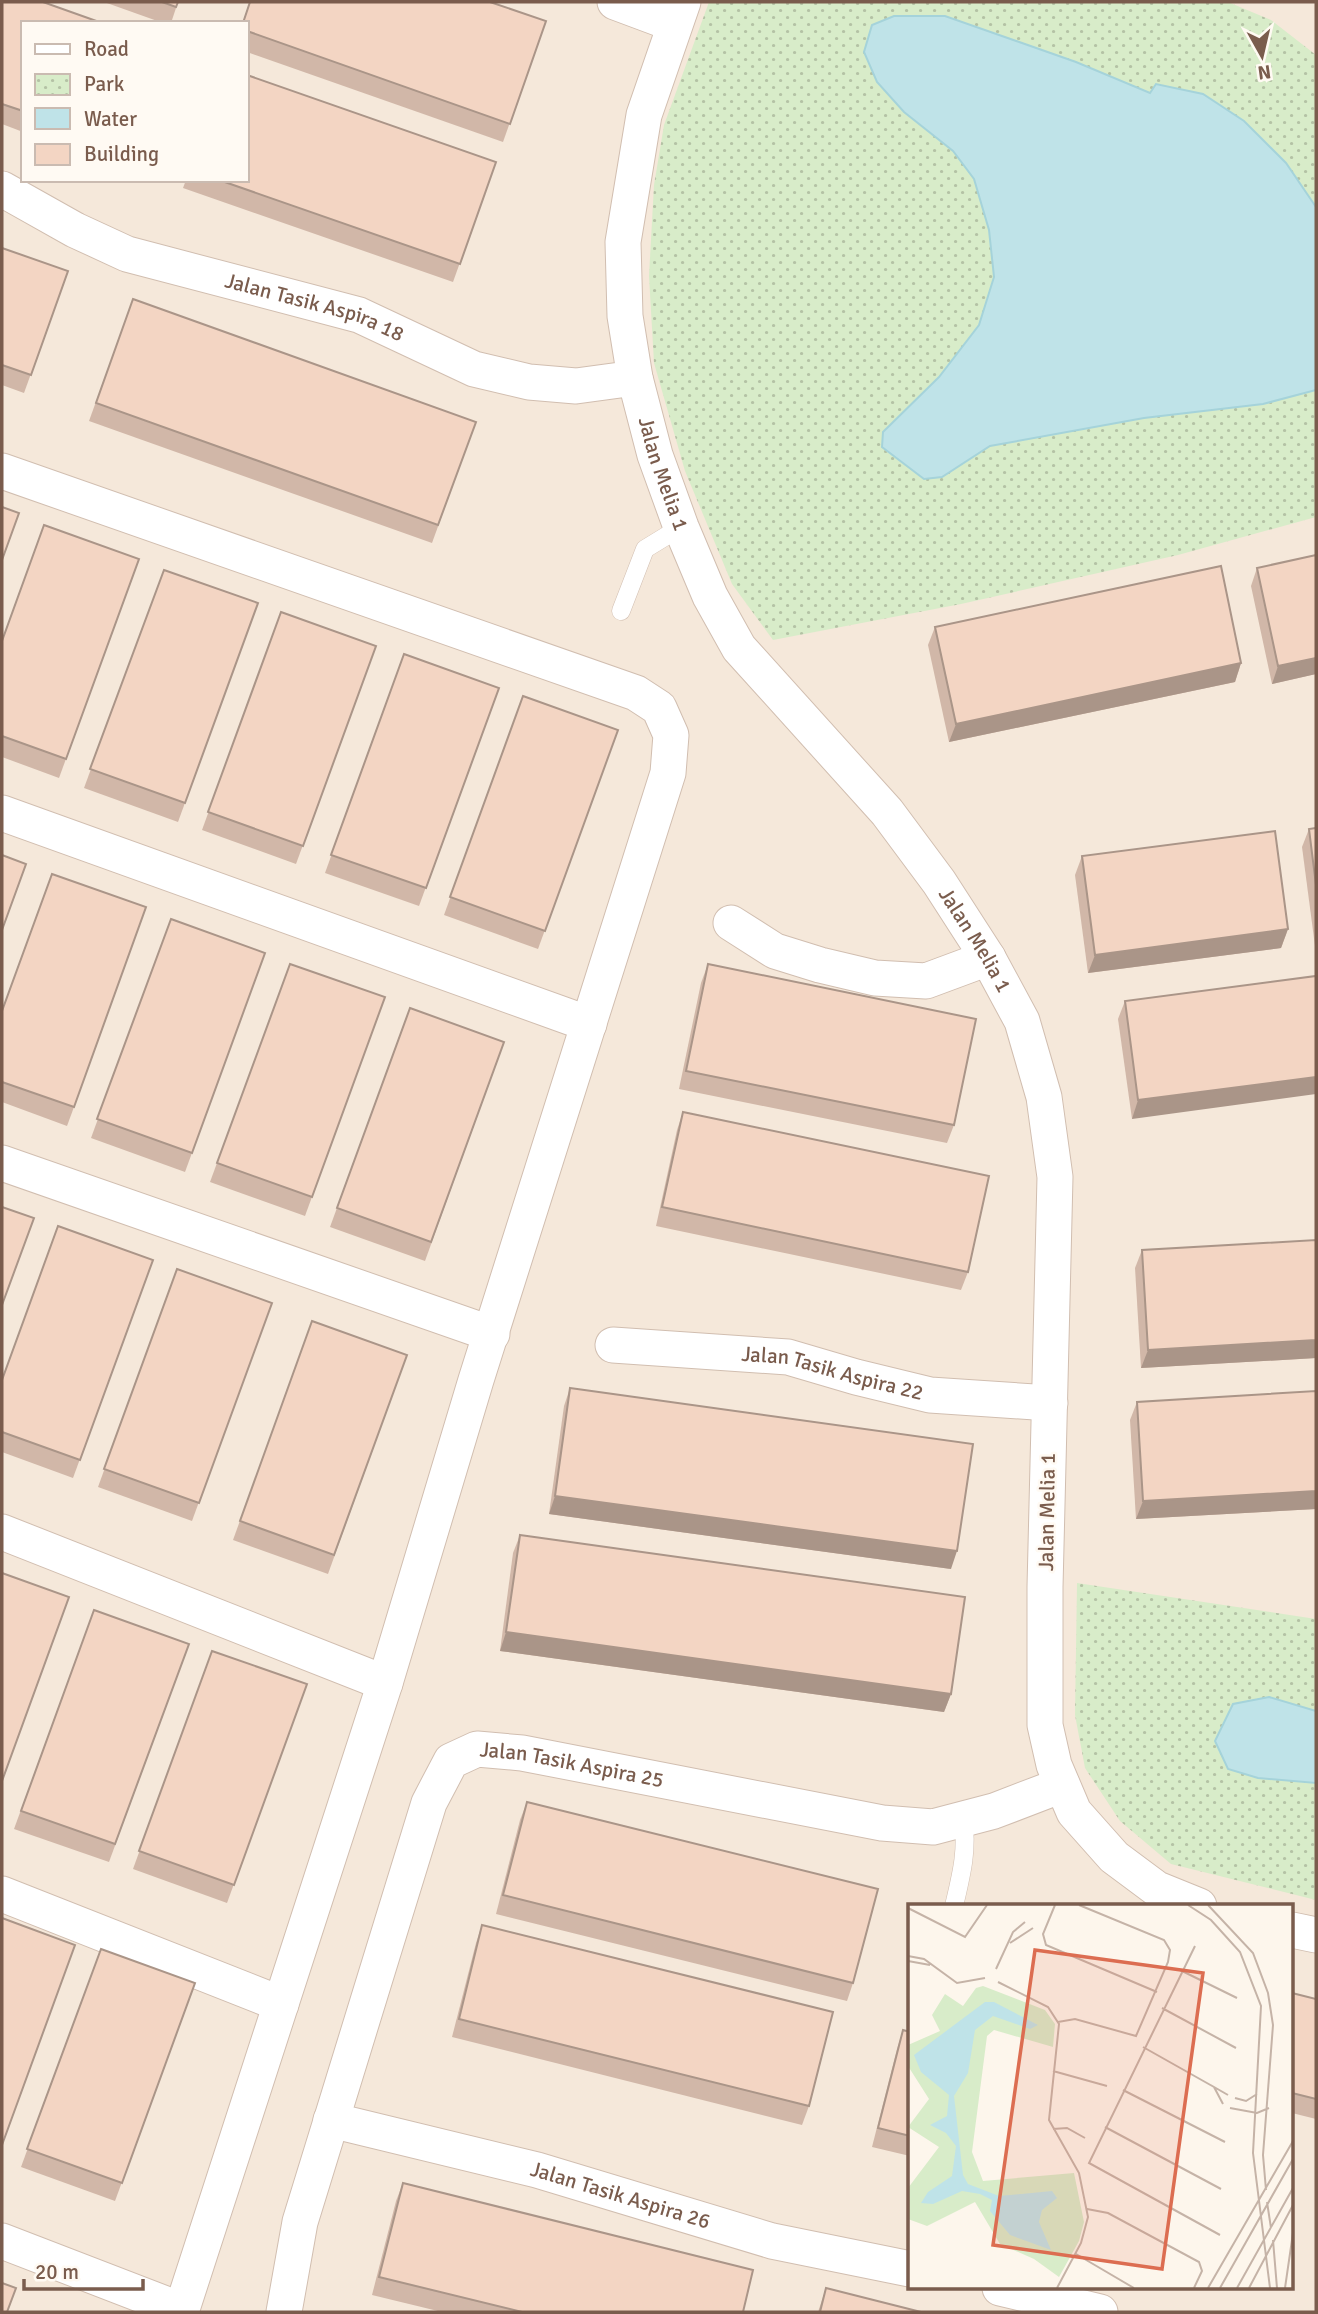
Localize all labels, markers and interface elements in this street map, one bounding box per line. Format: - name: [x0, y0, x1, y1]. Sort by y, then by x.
- legend: [21, 21, 248, 182]
- north arrow: [1227, 21, 1297, 91]
- text: Road: [84, 36, 129, 62]
- text: N: [1256, 59, 1272, 85]
- text: Park: [84, 71, 125, 97]
- text: Water: [84, 106, 137, 132]
- text: Building: [84, 141, 159, 167]
- street label: Jalan Tasik Aspira 18: [222, 267, 408, 347]
- street label: Jalan Melia 1: [633, 414, 694, 534]
- street label: Jalan Melia 1: [933, 883, 1017, 997]
- street label: Jalan Tasik Aspira 22: [741, 1341, 926, 1406]
- street label: Jalan Melia 1: [1033, 1453, 1061, 1571]
- street label: Jalan Tasik Aspira 25: [479, 1736, 666, 1793]
- inset map: [908, 1904, 1294, 2290]
- street label: Jalan Tasik Aspira 26: [528, 2156, 713, 2235]
- scale bar: [24, 2248, 144, 2292]
- text: 20 m: [35, 2259, 79, 2285]

